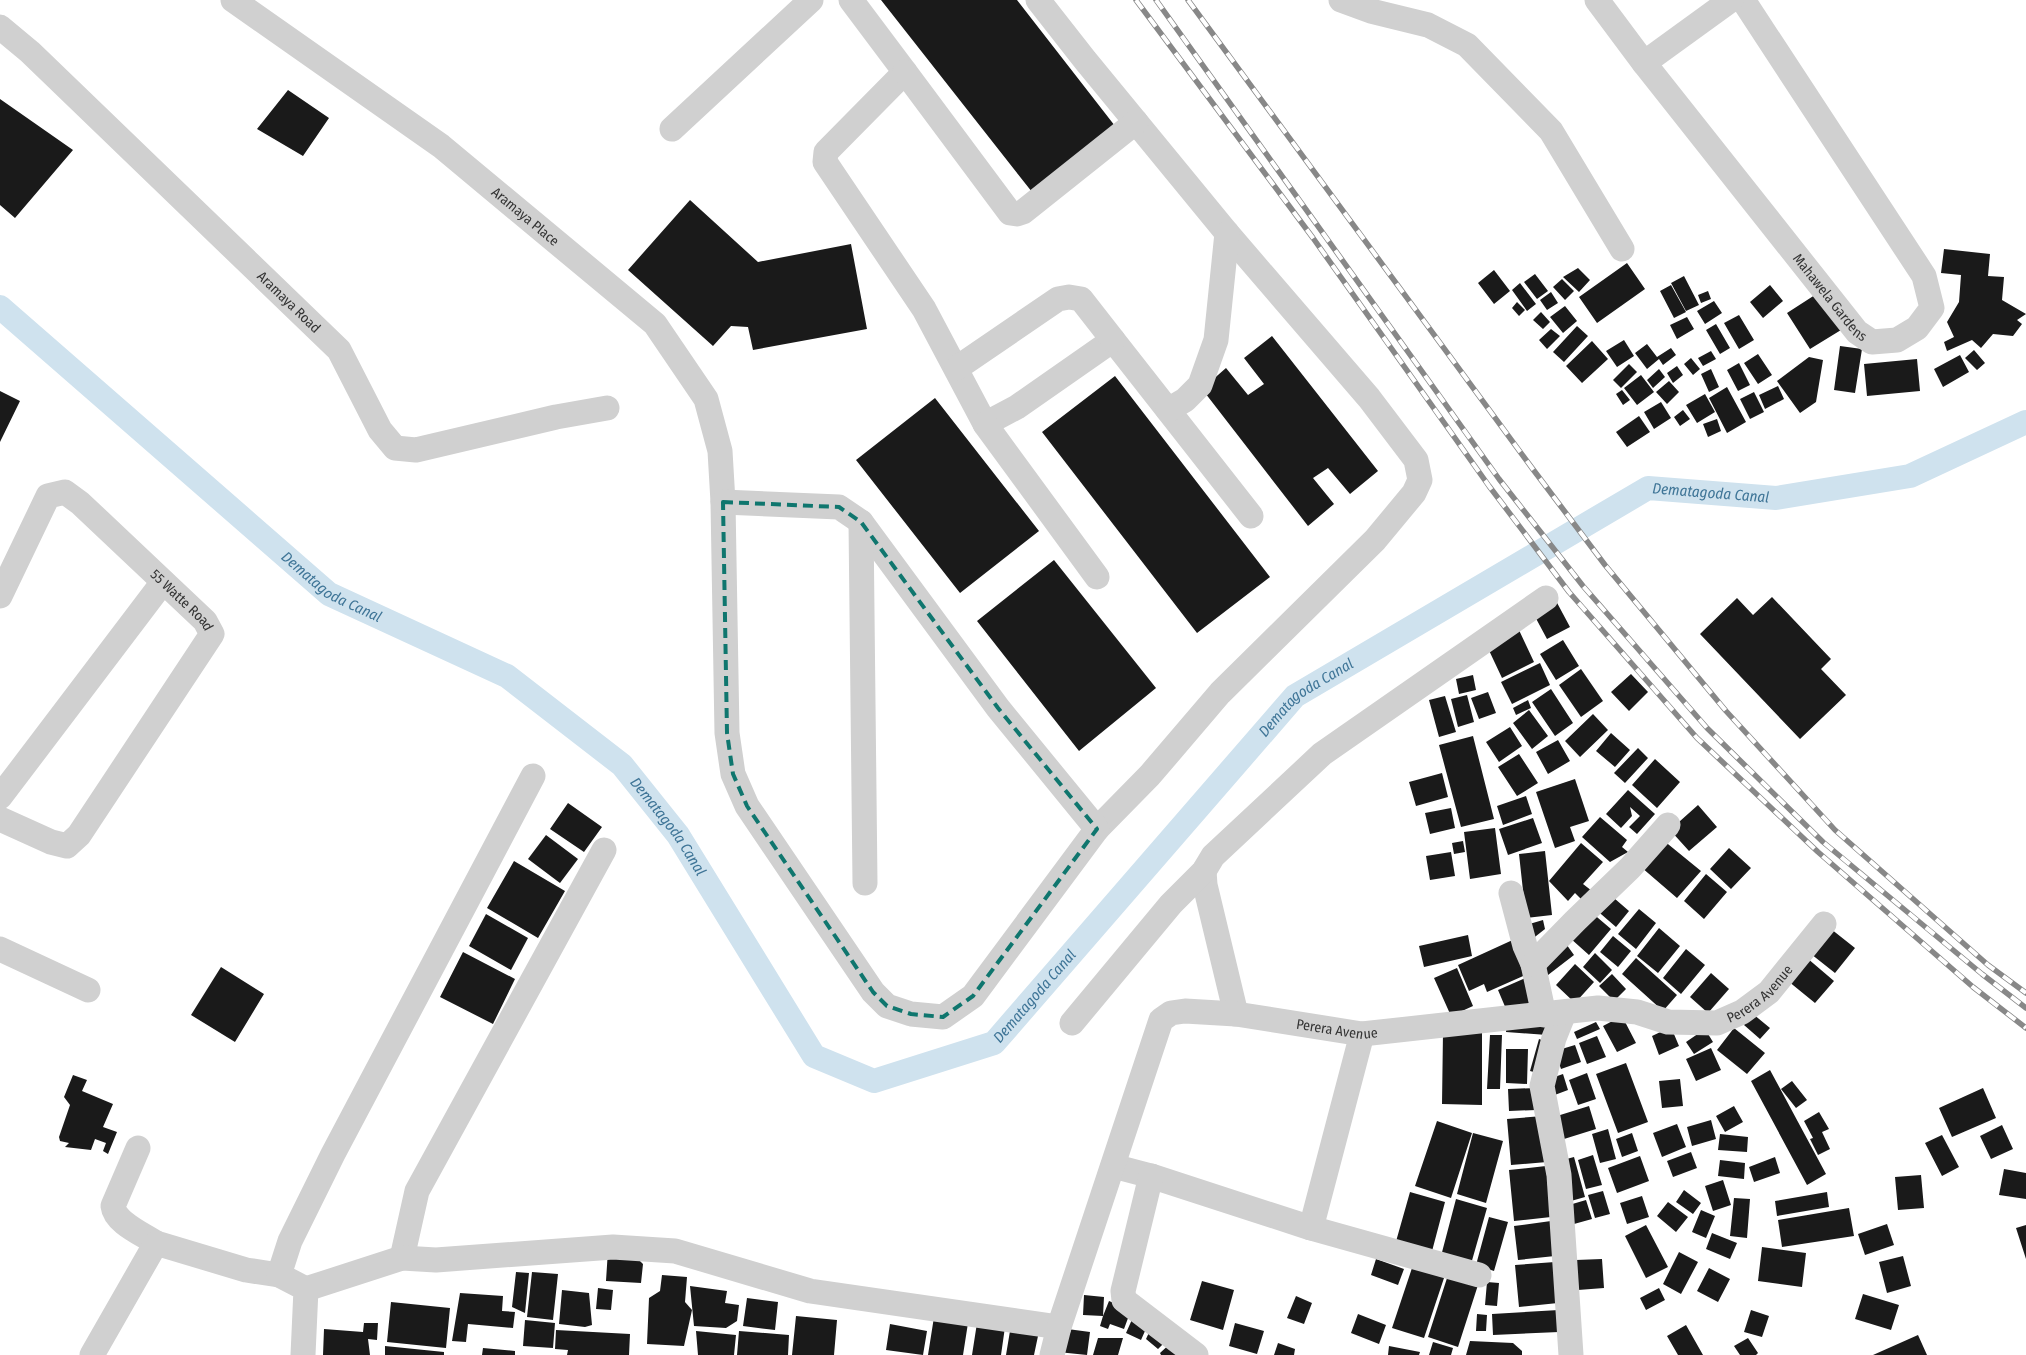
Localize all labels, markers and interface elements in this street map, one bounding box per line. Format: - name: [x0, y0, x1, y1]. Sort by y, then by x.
- street label: Aramaya Place: [488, 184, 562, 250]
- street label: Mahawela Gardens: [1789, 250, 1870, 345]
- street label: Aramaya Road: [254, 268, 324, 337]
- water label: Dematagoda Canal: [1652, 479, 1770, 506]
- water label: Dematagoda Canal: [278, 548, 385, 626]
- street label: 55 Watte Road: [147, 566, 217, 634]
- water label: Dematagoda Canal: [1255, 655, 1357, 740]
- water label: Dematagoda Canal: [626, 774, 710, 879]
- water label: Dematagoda Canal: [989, 946, 1080, 1046]
- street label: Perera Avenue: [1724, 962, 1796, 1027]
- street label: Perera Avenue: [1295, 1016, 1379, 1043]

